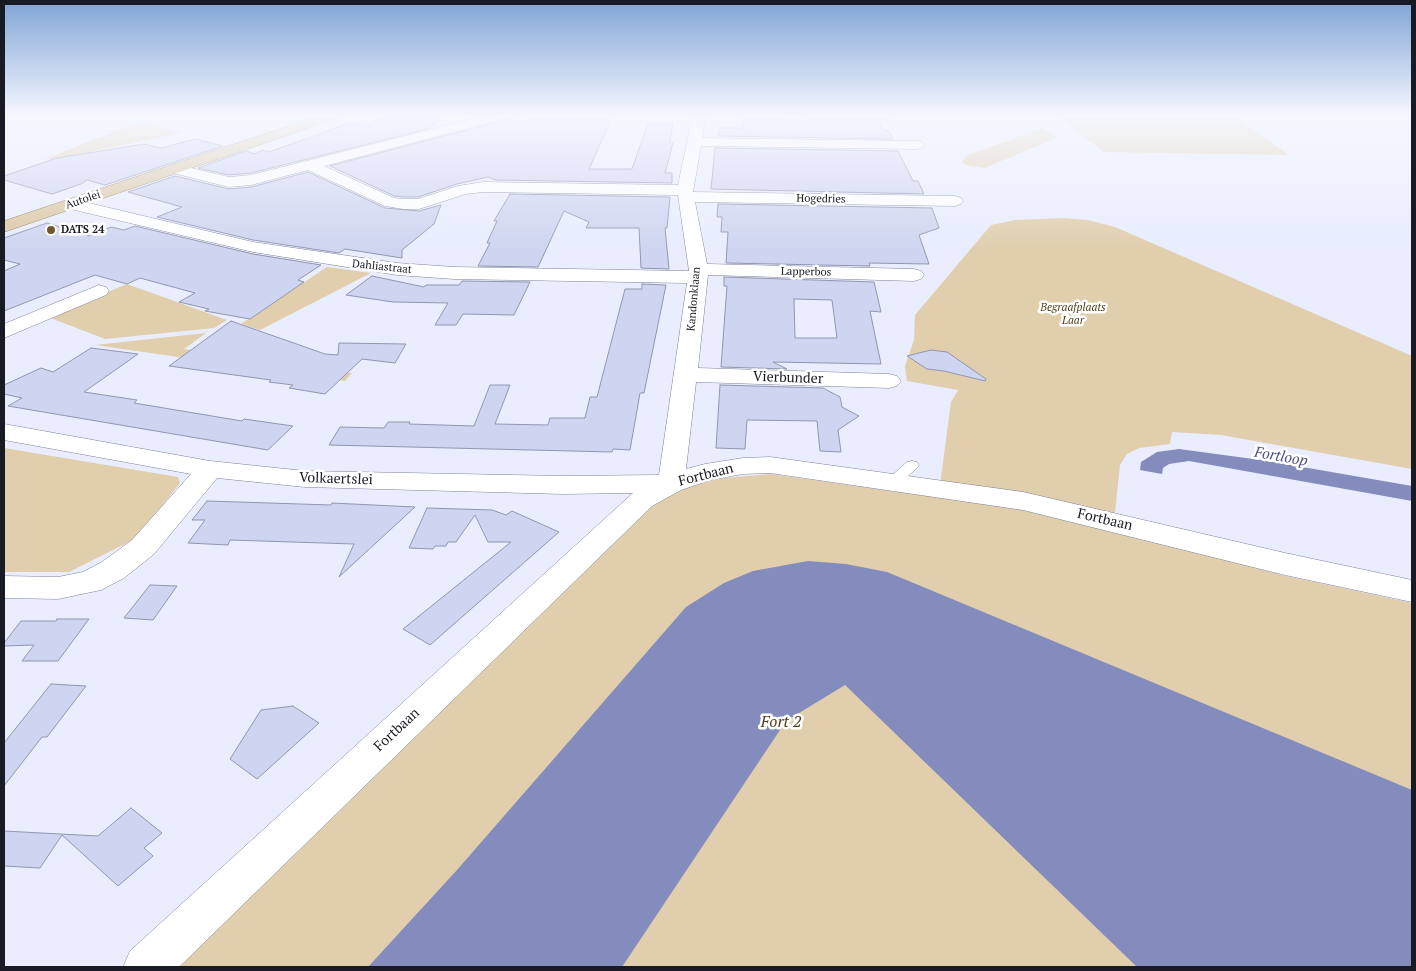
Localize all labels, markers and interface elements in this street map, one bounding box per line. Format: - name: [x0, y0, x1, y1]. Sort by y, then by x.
- street label: Autolei: [64, 188, 102, 212]
- street label: Hogedries: [796, 192, 846, 206]
- place label: DATS 24: [61, 223, 104, 237]
- marker: DATS 24: [45, 224, 57, 236]
- street label: Dahliastraat: [351, 257, 413, 277]
- street label: Lapperbos: [781, 265, 831, 279]
- street label: Kandonklaan: [685, 266, 703, 332]
- park label: Begraafplaats Laar: [1040, 301, 1106, 327]
- street label: Vierbunder: [753, 368, 823, 388]
- water label: Fortloop: [1253, 443, 1309, 471]
- street label: Fortbaan: [677, 460, 735, 490]
- street label: Volkaertslei: [299, 469, 373, 489]
- street label: Fortbaan: [1076, 506, 1134, 534]
- street label: Fortbaan: [371, 705, 423, 755]
- park label: Fort 2: [761, 712, 801, 732]

